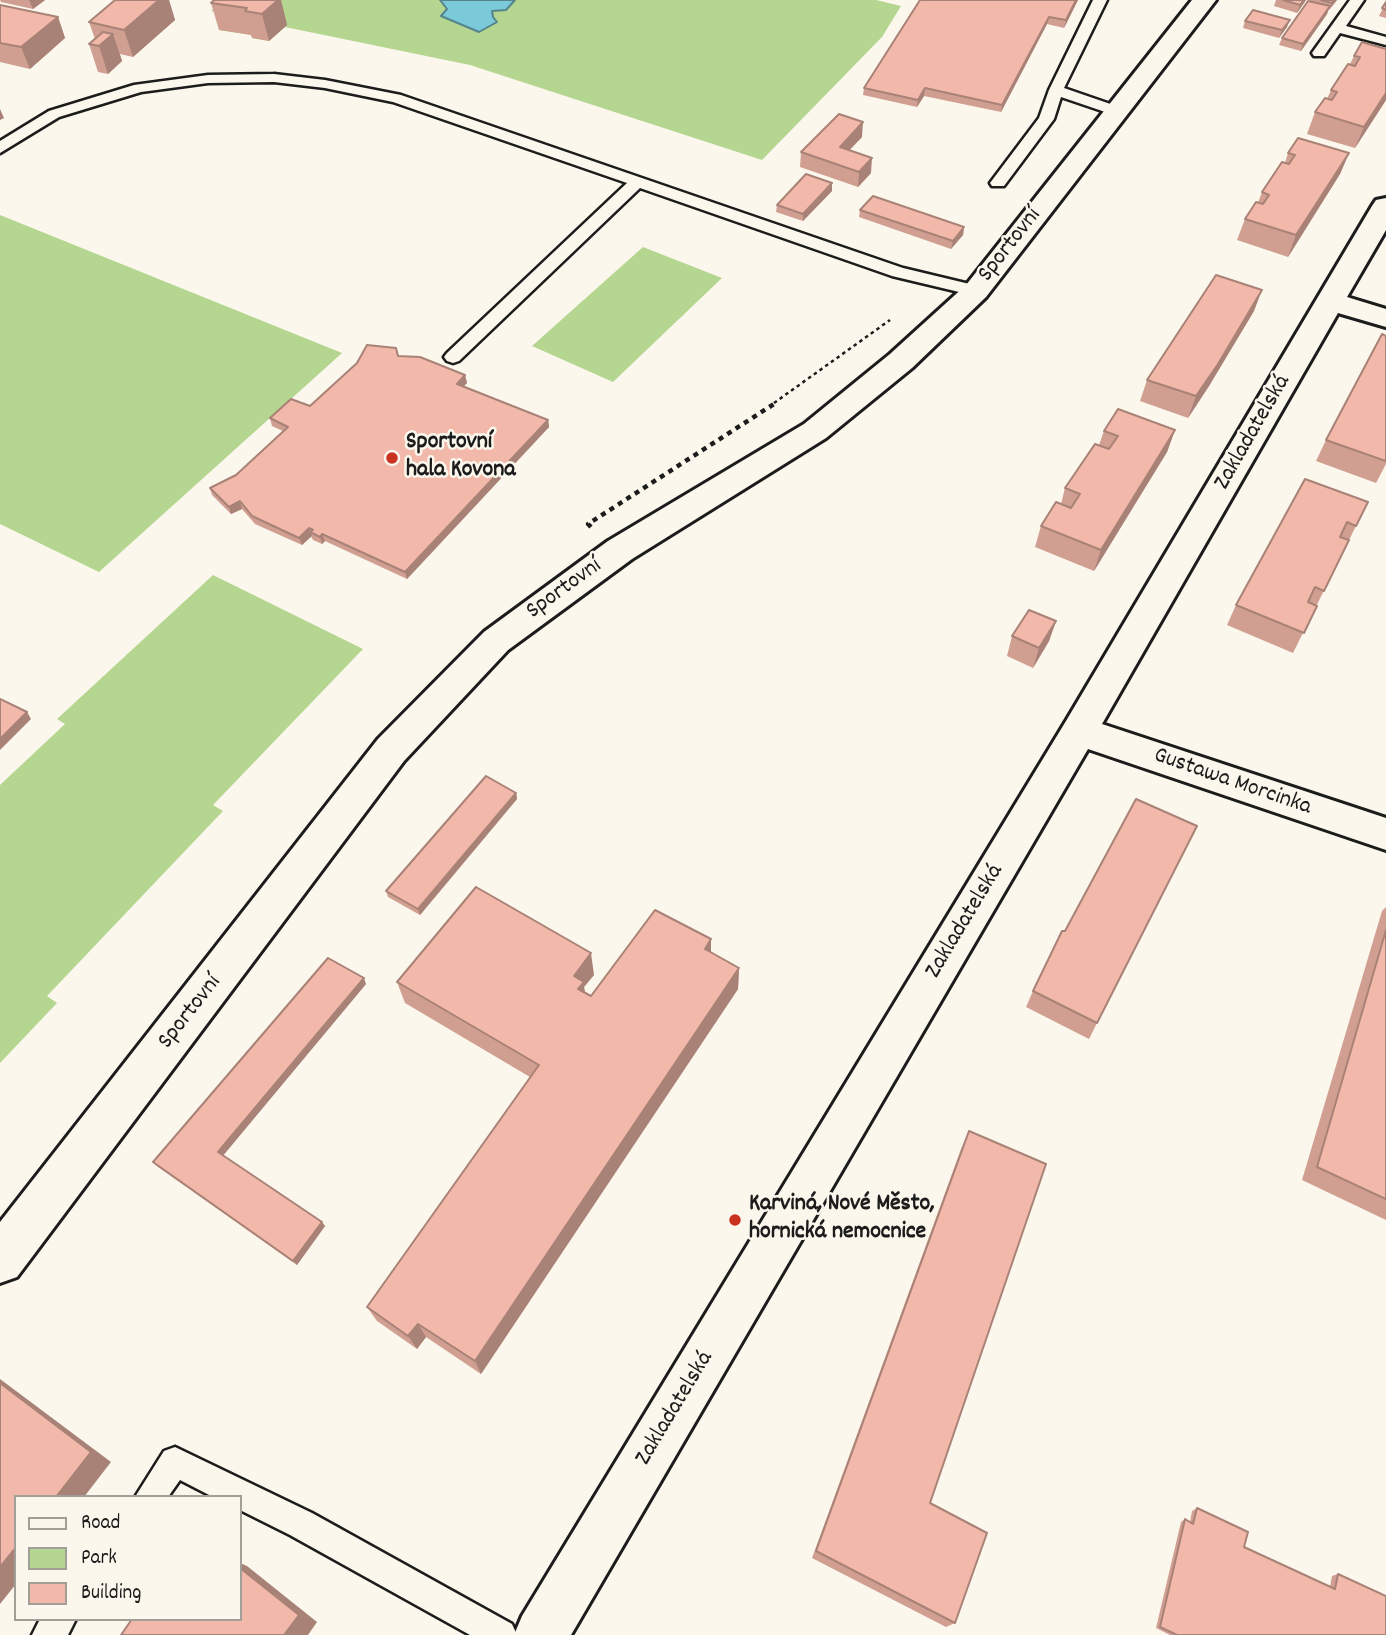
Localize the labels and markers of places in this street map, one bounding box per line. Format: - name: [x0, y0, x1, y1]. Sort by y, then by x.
- place label: Sportovní hala Kovona: [406, 430, 516, 486]
- marker: Sportovní hala Kovona: [384, 450, 400, 466]
- place label: Karviná, Nové Město, hornická nemocnice: [749, 1192, 935, 1248]
- marker: Karviná, Nové Město, hornická nemocnice: [727, 1212, 743, 1228]

